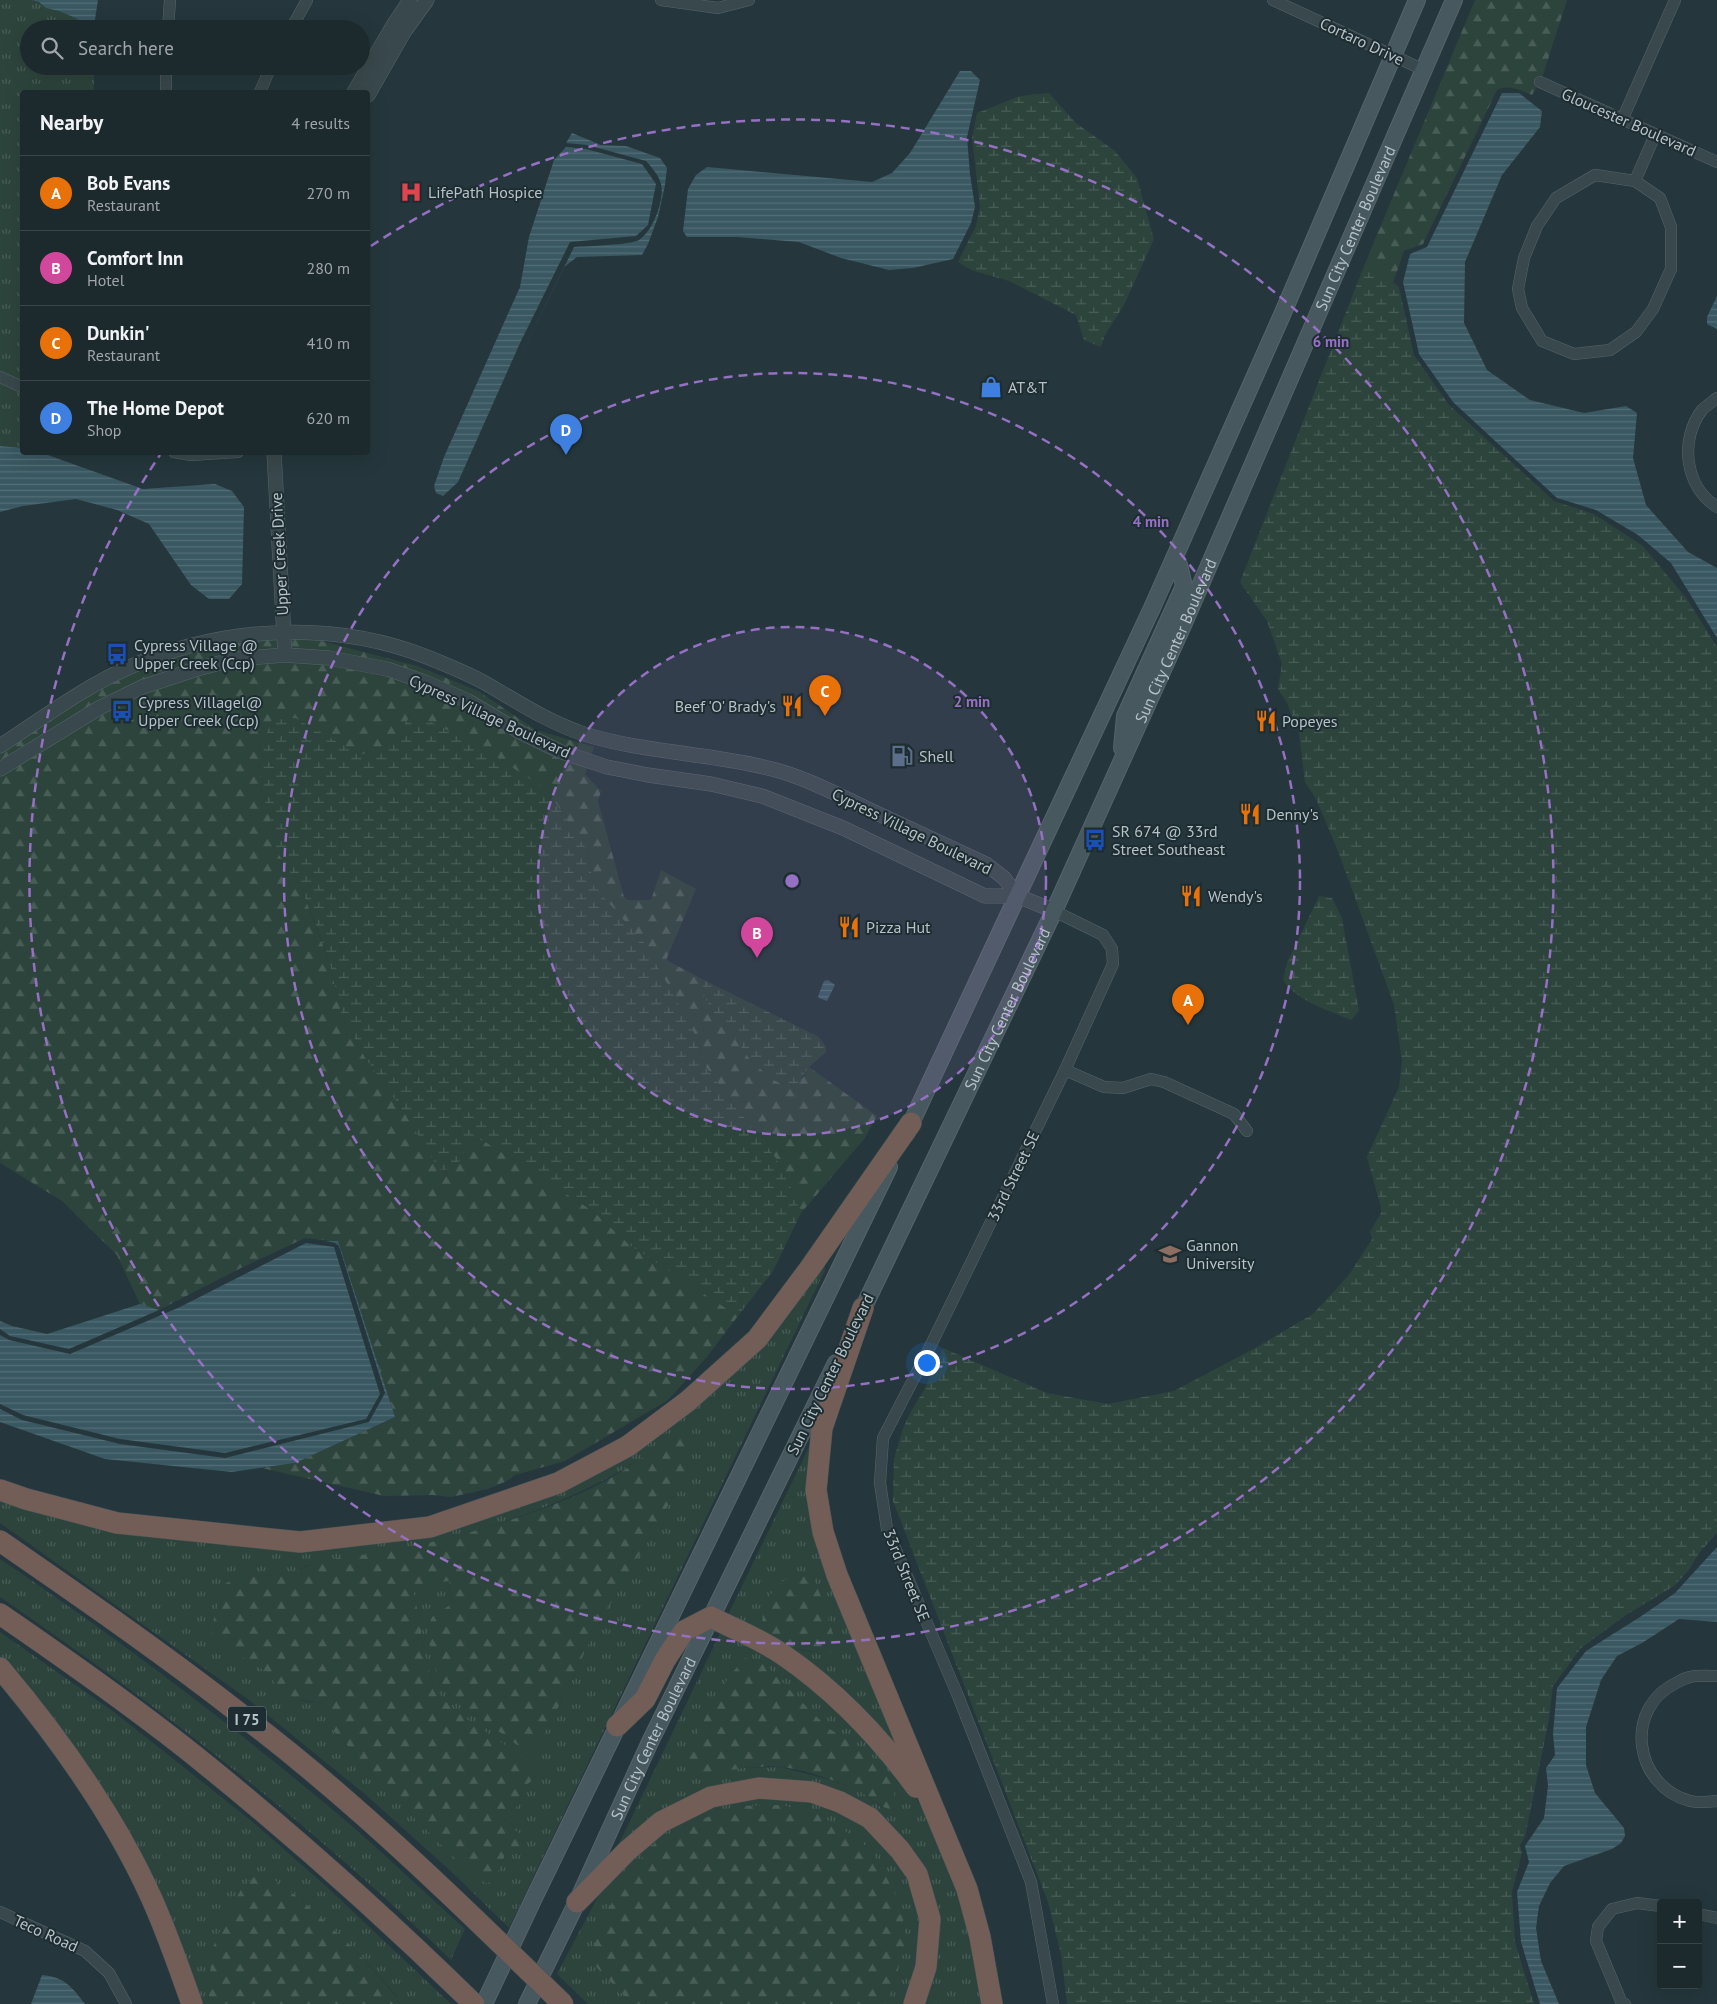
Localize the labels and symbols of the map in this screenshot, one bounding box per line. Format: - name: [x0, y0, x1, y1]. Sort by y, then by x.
- street label: Cortaro Drive: [1317, 13, 1407, 69]
- street label: Gloucester Boulevard: [1559, 83, 1699, 161]
- street label: Sun City Center Boulevard: [1311, 143, 1400, 314]
- hospital icon: LifePath Hospice: [398, 179, 424, 205]
- place label: LifePath Hospice: [428, 182, 542, 202]
- text: 6 min: [1313, 332, 1349, 351]
- shop icon: AT&T: [978, 374, 1004, 400]
- place label: AT&T: [1008, 377, 1047, 397]
- pin: D: [550, 414, 582, 455]
- street label: Upper Creek Drive: [266, 492, 292, 616]
- text: 4 min: [1133, 512, 1169, 531]
- street label: Sun City Center Boulevard: [1130, 556, 1221, 726]
- place label: Cypress Village @ Upper Creek (Ccp): [134, 635, 258, 673]
- bus stop icon: Cypress Village @ Upper Creek (Ccp): [104, 641, 130, 667]
- street label: Cypress Village Boulevard: [406, 670, 574, 762]
- pin: C: [809, 675, 841, 716]
- place label: Cypress Villagel@ Upper Creek (Ccp): [138, 692, 262, 730]
- text: 2 min: [954, 692, 990, 711]
- restaurant icon: Beef 'O' Brady's: [779, 693, 805, 719]
- place label: Beef 'O' Brady's: [675, 696, 776, 716]
- bus stop icon: Cypress Villagel@ Upper Creek (Ccp): [109, 698, 135, 724]
- restaurant icon: Popeyes: [1253, 708, 1279, 734]
- place label: Popeyes: [1282, 711, 1338, 731]
- fuel station icon: Shell: [889, 743, 915, 769]
- place label: Shell: [919, 746, 954, 766]
- street label: Cypress Village Boulevard: [829, 783, 995, 879]
- restaurant icon: Denny's: [1237, 801, 1263, 827]
- place label: Denny's: [1266, 804, 1319, 824]
- place label: SR 674 @ 33rd Street Southeast: [1112, 821, 1226, 859]
- bus stop icon: SR 674 @ 33rd Street Southeast: [1082, 827, 1108, 853]
- centre of rings: [783, 872, 801, 890]
- restaurant icon: Wendy's: [1178, 883, 1204, 909]
- place label: Wendy's: [1208, 886, 1263, 906]
- restaurant icon: Pizza Hut: [836, 914, 862, 940]
- pin: B: [741, 917, 773, 958]
- place label: Pizza Hut: [866, 917, 931, 937]
- street label: Sun City Center Boulevard: [959, 925, 1054, 1093]
- pin: A: [1172, 984, 1204, 1025]
- street label: 33rd Street SE: [983, 1128, 1043, 1224]
- place label: Gannon University: [1186, 1235, 1255, 1273]
- school or university icon: Gannon University: [1157, 1241, 1183, 1267]
- street label: Sun City Center Boulevard: [782, 1290, 878, 1458]
- your location: [914, 1350, 940, 1376]
- street label: 33rd Street SE: [879, 1526, 935, 1624]
- street label: Sun City Center Boulevard: [606, 1654, 700, 1823]
- road number: I 75: [228, 1706, 266, 1732]
- street label: Teco Road: [11, 1910, 81, 1956]

